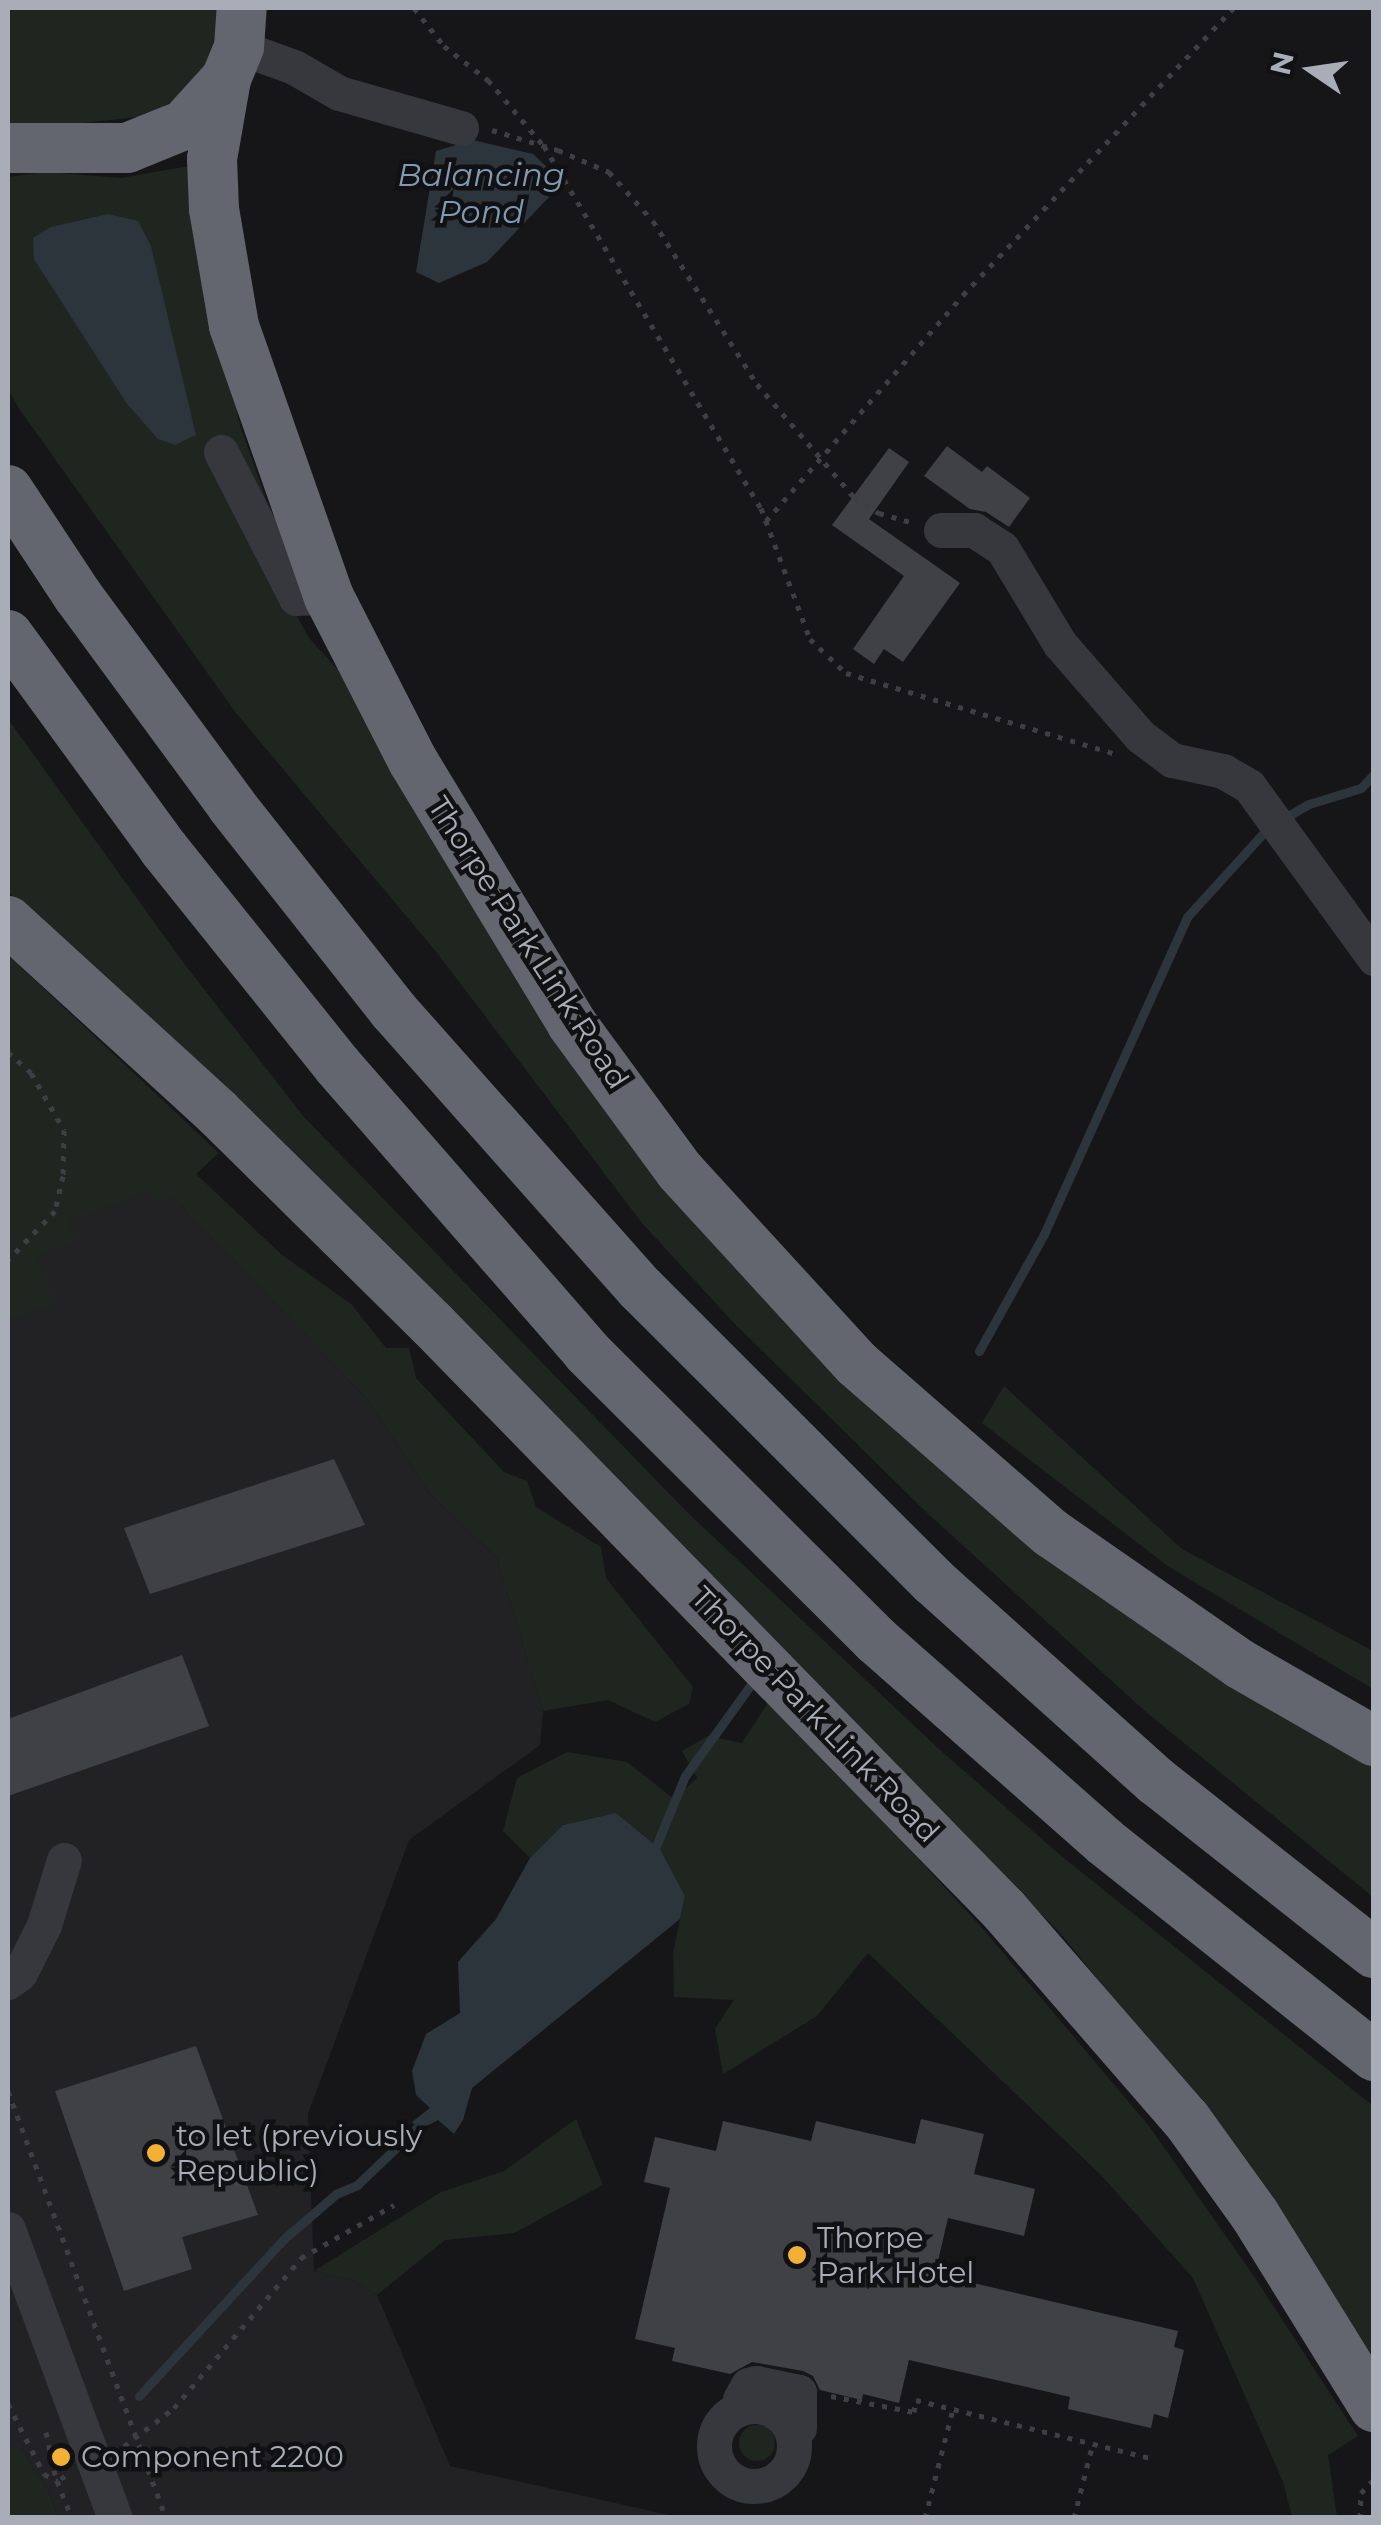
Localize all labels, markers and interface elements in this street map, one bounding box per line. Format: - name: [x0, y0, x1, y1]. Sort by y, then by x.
- north arrow: [1261, 20, 1361, 120]
- text: N: [1263, 48, 1301, 78]
- water label: Balancing Pond: [397, 157, 565, 232]
- street label: Thorpe Park Link Road: [420, 790, 636, 1096]
- street label: Thorpe Park Link Road: [684, 1580, 946, 1850]
- place label: to let (previously Republic): [176, 2118, 422, 2188]
- marker: to let (previously Republic): [145, 2142, 167, 2164]
- place label: Thorpe Park Hotel: [817, 2220, 974, 2290]
- marker: Thorpe Park Hotel: [786, 2244, 808, 2266]
- place label: Component 2200: [81, 2439, 344, 2475]
- marker: Component 2200: [50, 2446, 72, 2468]

